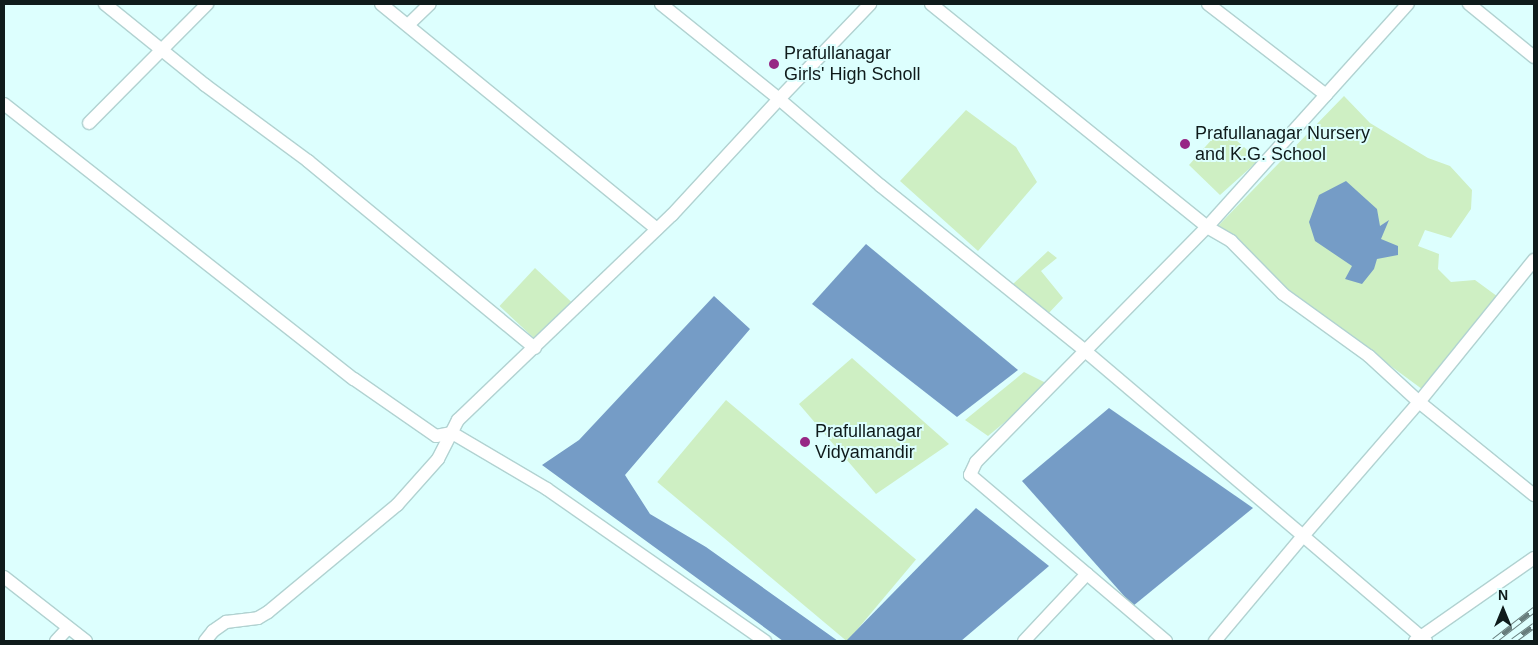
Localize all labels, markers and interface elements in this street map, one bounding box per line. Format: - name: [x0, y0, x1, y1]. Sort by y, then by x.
- place label: Prafullanagar Girls' High Scholl: [784, 43, 920, 86]
- marker: Prafullanagar Girls' High Scholl: [768, 58, 780, 70]
- place label: Prafullanagar Nursery and K.G. School: [1195, 123, 1370, 166]
- marker: Prafullanagar Nursery and K.G. School: [1179, 138, 1191, 150]
- place label: Prafullanagar Vidyamandir: [815, 421, 922, 464]
- marker: Prafullanagar Vidyamandir: [799, 436, 811, 448]
- north arrow: [1478, 585, 1528, 635]
- text: N: [1498, 587, 1508, 603]

